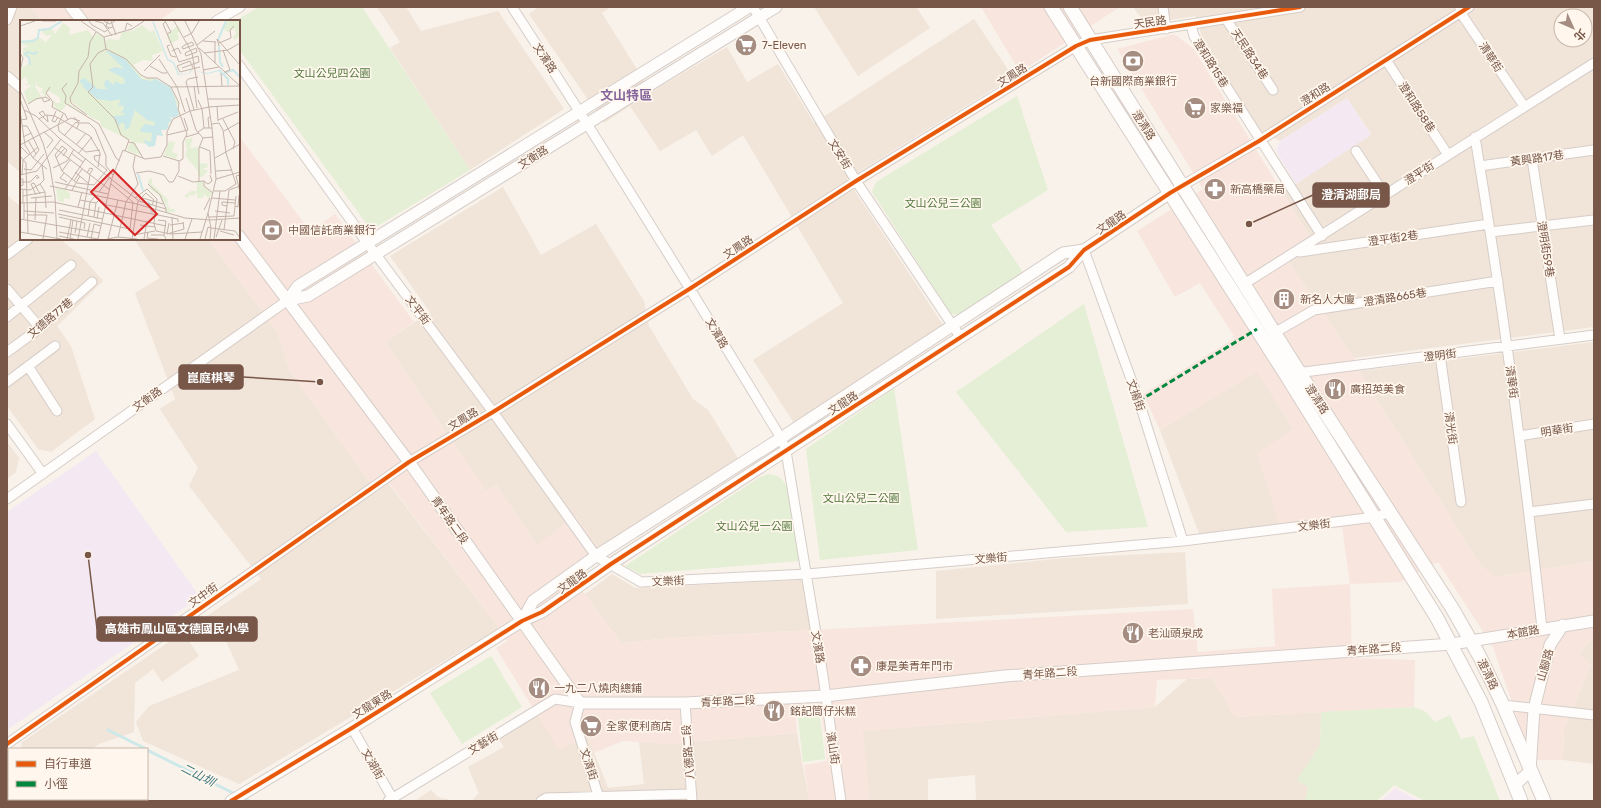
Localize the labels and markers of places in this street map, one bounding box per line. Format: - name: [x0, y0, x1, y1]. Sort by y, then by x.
- supermarket icon: 7-Eleven: [733, 32, 759, 58]
- place label: 7-Eleven: [762, 39, 807, 52]
- bank icon: 台新國際商業銀行: [1120, 48, 1146, 74]
- place label: 台新國際商業銀行: [1089, 75, 1177, 88]
- supermarket icon: 家樂福: [1182, 95, 1208, 121]
- place label: 家樂福: [1210, 102, 1243, 115]
- pharmacy icon: 新高橋藥局: [1202, 176, 1228, 202]
- place label: 新高橋藥局: [1230, 183, 1285, 196]
- callout: 澄清湖郵局: [1313, 183, 1389, 207]
- bank icon: 中國信託商業銀行: [259, 217, 285, 243]
- place label: 中國信託商業銀行: [288, 224, 376, 237]
- building icon: 新名人大廈: [1271, 286, 1297, 312]
- place label: 新名人大廈: [1300, 293, 1355, 306]
- callout: 崑庭棋琴: [179, 365, 243, 389]
- restaurant icon: 廣招英美食: [1322, 376, 1348, 402]
- place label: 廣招英美食: [1350, 383, 1405, 396]
- callout: 高雄市鳳山區文德國民小學: [97, 617, 257, 641]
- restaurant icon: 老汕頭泉成: [1120, 620, 1146, 646]
- place label: 老汕頭泉成: [1148, 627, 1203, 640]
- pharmacy icon: 康是美青年門市: [848, 653, 874, 679]
- place label: 康是美青年門市: [876, 660, 953, 673]
- restaurant icon: 一九二八燒肉總鋪: [526, 675, 552, 701]
- place label: 一九二八燒肉總鋪: [554, 682, 642, 695]
- restaurant icon: 銘記筒仔米糕: [761, 698, 787, 724]
- place label: 銘記筒仔米糕: [790, 705, 856, 718]
- supermarket icon: 全家便利商店: [578, 713, 604, 739]
- place label: 全家便利商店: [606, 720, 672, 733]

